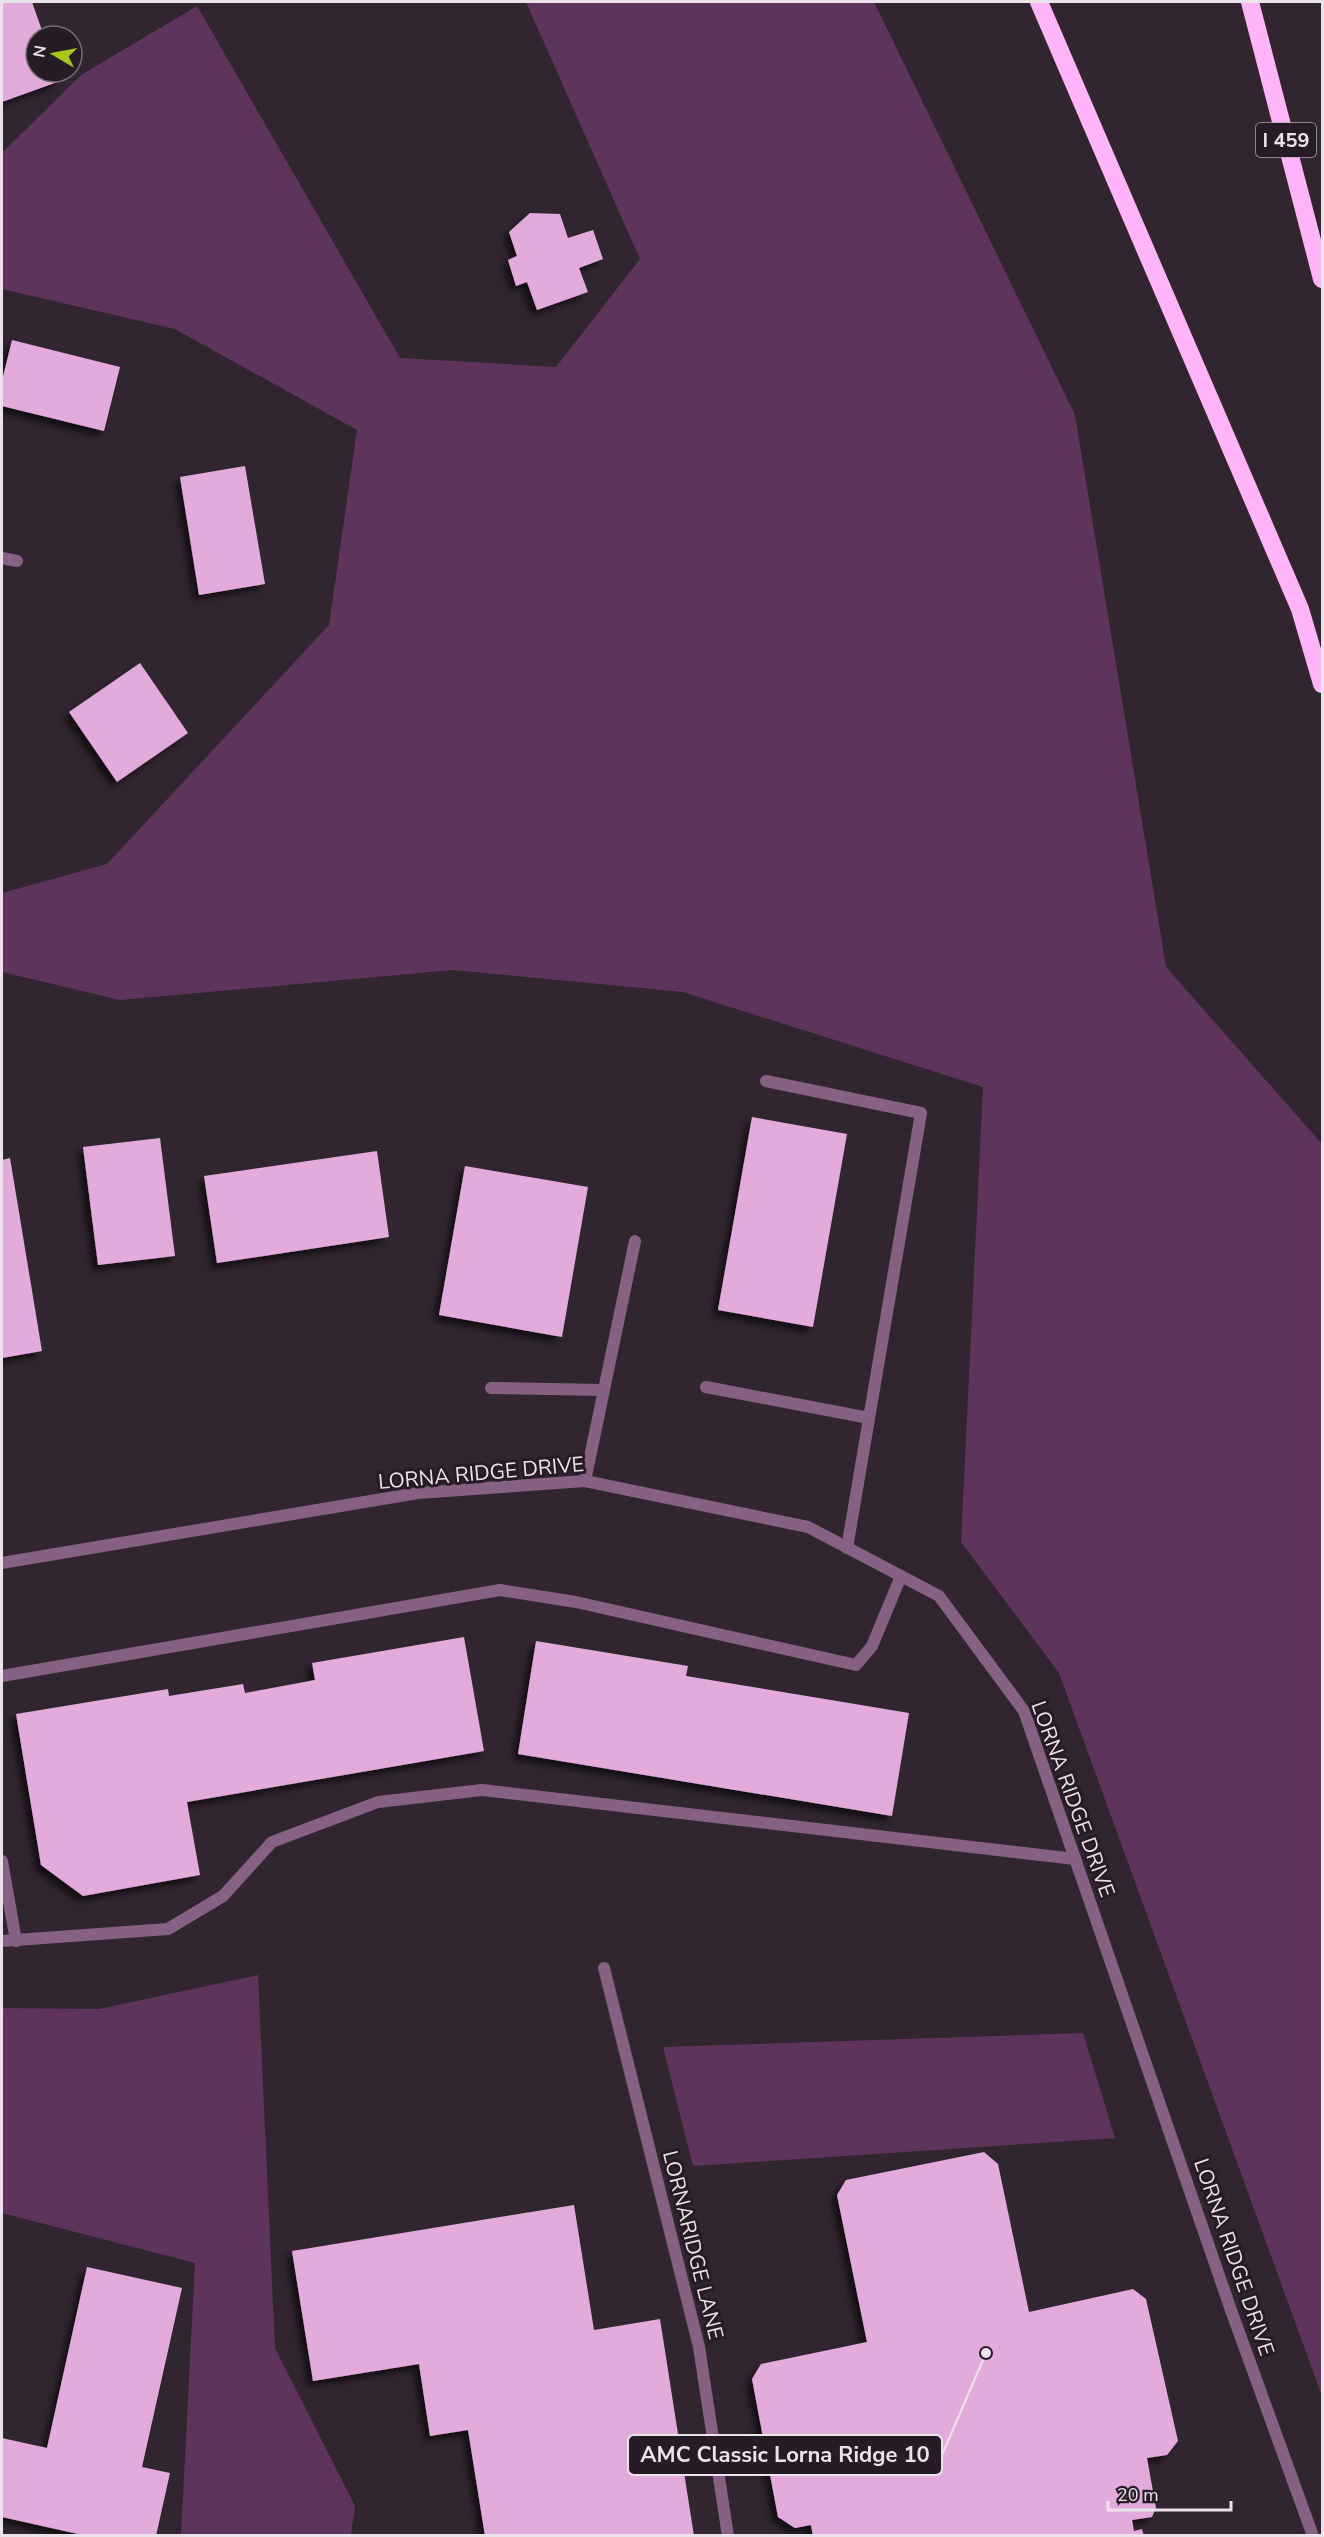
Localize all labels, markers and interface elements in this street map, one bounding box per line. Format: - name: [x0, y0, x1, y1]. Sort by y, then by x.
- north arrow: [24, 24, 84, 84]
- text: N: [28, 44, 52, 59]
- road number: I 459: [1256, 123, 1316, 157]
- street label: LORNA RIDGE DRIVE: [377, 1450, 585, 1496]
- street label: LORNA RIDGE DRIVE: [1025, 1697, 1121, 1901]
- street label: LORNARIDGE LANE: [656, 2148, 730, 2342]
- street label: LORNA RIDGE DRIVE: [1187, 2155, 1281, 2359]
- callout: AMC Classic Lorna Ridge 10: [628, 2435, 942, 2475]
- text: AMC Classic Lorna Ridge 10: [640, 2440, 930, 2470]
- scale bar: [1108, 2474, 1231, 2512]
- text: 20 m: [1117, 2483, 1159, 2507]

